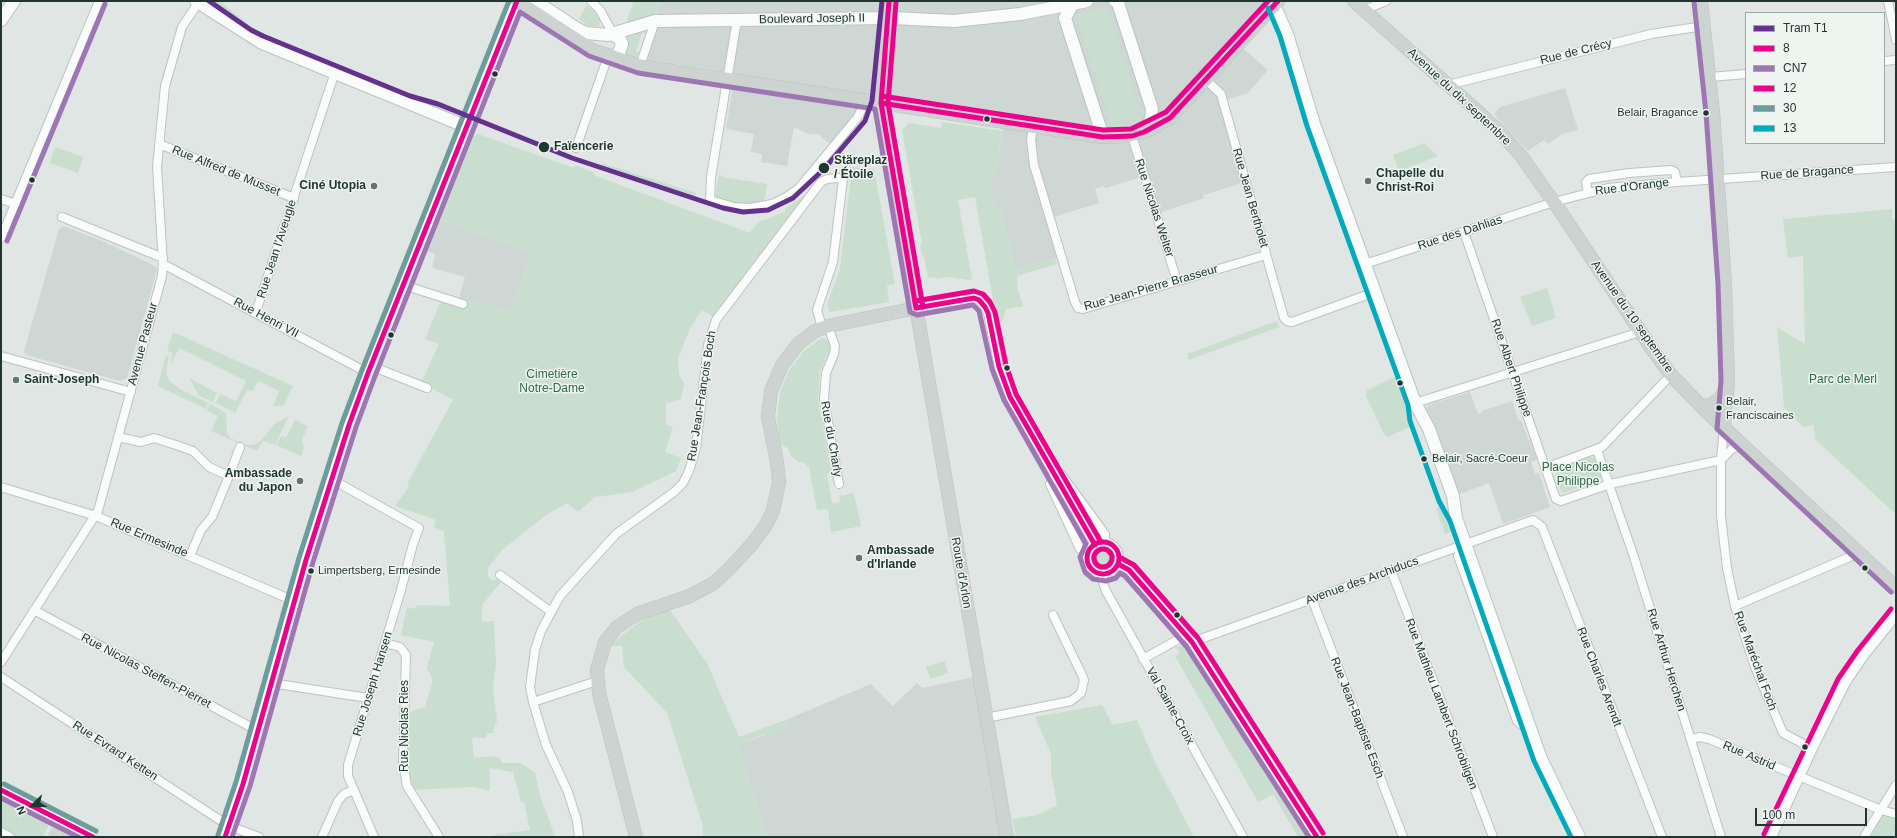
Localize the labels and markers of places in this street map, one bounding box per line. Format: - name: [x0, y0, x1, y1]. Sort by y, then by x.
- unlabelled marker: [490, 69, 500, 79]
- place label: Belair, Bragance: [1617, 106, 1698, 120]
- marker: Belair, Bragance: [1701, 108, 1711, 118]
- unlabelled marker: [982, 114, 992, 124]
- marker: Faïencerie: [537, 140, 551, 154]
- place label: Faïencerie: [554, 140, 613, 154]
- place label: Stäreplaz / Étoile: [834, 154, 887, 182]
- marker: Stäreplaz / Étoile: [817, 161, 831, 175]
- place label: Chapelle du Christ-Roi: [1376, 167, 1444, 195]
- unlabelled marker: [27, 175, 37, 185]
- marker: Chapelle du Christ-Roi: [1363, 176, 1373, 186]
- place label: Ciné Utopia: [299, 179, 366, 193]
- marker: Ciné Utopia: [369, 181, 379, 191]
- unlabelled marker: [386, 330, 396, 340]
- unlabelled marker: [1002, 363, 1012, 373]
- place label: Saint-Joseph: [24, 373, 99, 387]
- marker: Saint-Joseph: [11, 375, 21, 385]
- unlabelled marker: [1395, 378, 1405, 388]
- place label: Belair, Franciscaines: [1726, 395, 1794, 421]
- marker: Belair, Franciscaines: [1714, 403, 1724, 413]
- place label: Belair, Sacré-Coeur: [1432, 452, 1528, 466]
- marker: Belair, Sacré-Coeur: [1419, 454, 1429, 464]
- place label: Ambassade du Japon: [225, 467, 292, 495]
- marker: Ambassade du Japon: [295, 476, 305, 486]
- place label: Ambassade d'Irlande: [867, 544, 934, 572]
- marker: Ambassade d'Irlande: [854, 553, 864, 563]
- unlabelled marker: [1860, 563, 1870, 573]
- place label: Limpertsberg, Ermesinde: [318, 564, 441, 578]
- marker: Limpertsberg, Ermesinde: [306, 566, 316, 576]
- unlabelled marker: [1172, 610, 1182, 620]
- unlabelled marker: [1800, 742, 1810, 752]

